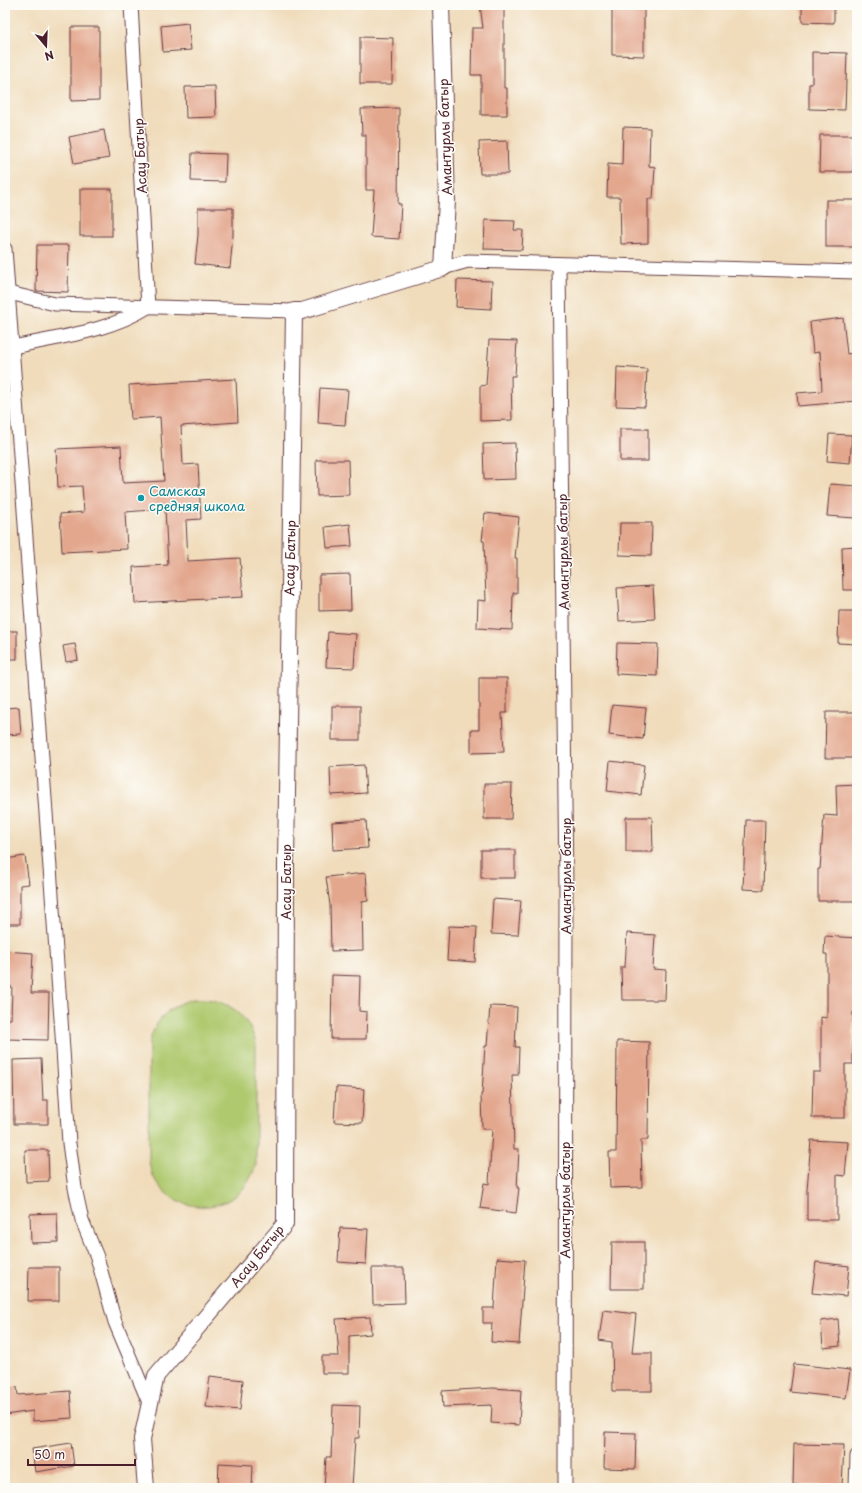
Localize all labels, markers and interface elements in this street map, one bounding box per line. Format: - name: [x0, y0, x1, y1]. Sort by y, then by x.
- north arrow: [26, 26, 66, 66]
- text: N: [42, 46, 56, 65]
- street label: Амантурлы батыр: [433, 78, 456, 196]
- street label: Асау Батыр: [128, 118, 151, 194]
- place label: Самская средняя школа: [149, 481, 246, 515]
- marker: Самская средняя школа: [136, 493, 146, 503]
- street label: Амантурлы батыр: [552, 493, 573, 611]
- street label: Асау Батыр: [279, 520, 300, 596]
- street label: Амантурлы батыр: [556, 818, 575, 934]
- street label: Асау Батыр: [276, 844, 295, 920]
- street label: Амантурлы батыр: [555, 1142, 574, 1258]
- street label: Асау Батыр: [225, 1220, 288, 1291]
- scale bar: [28, 1441, 135, 1467]
- text: 50 m: [34, 1445, 65, 1463]

